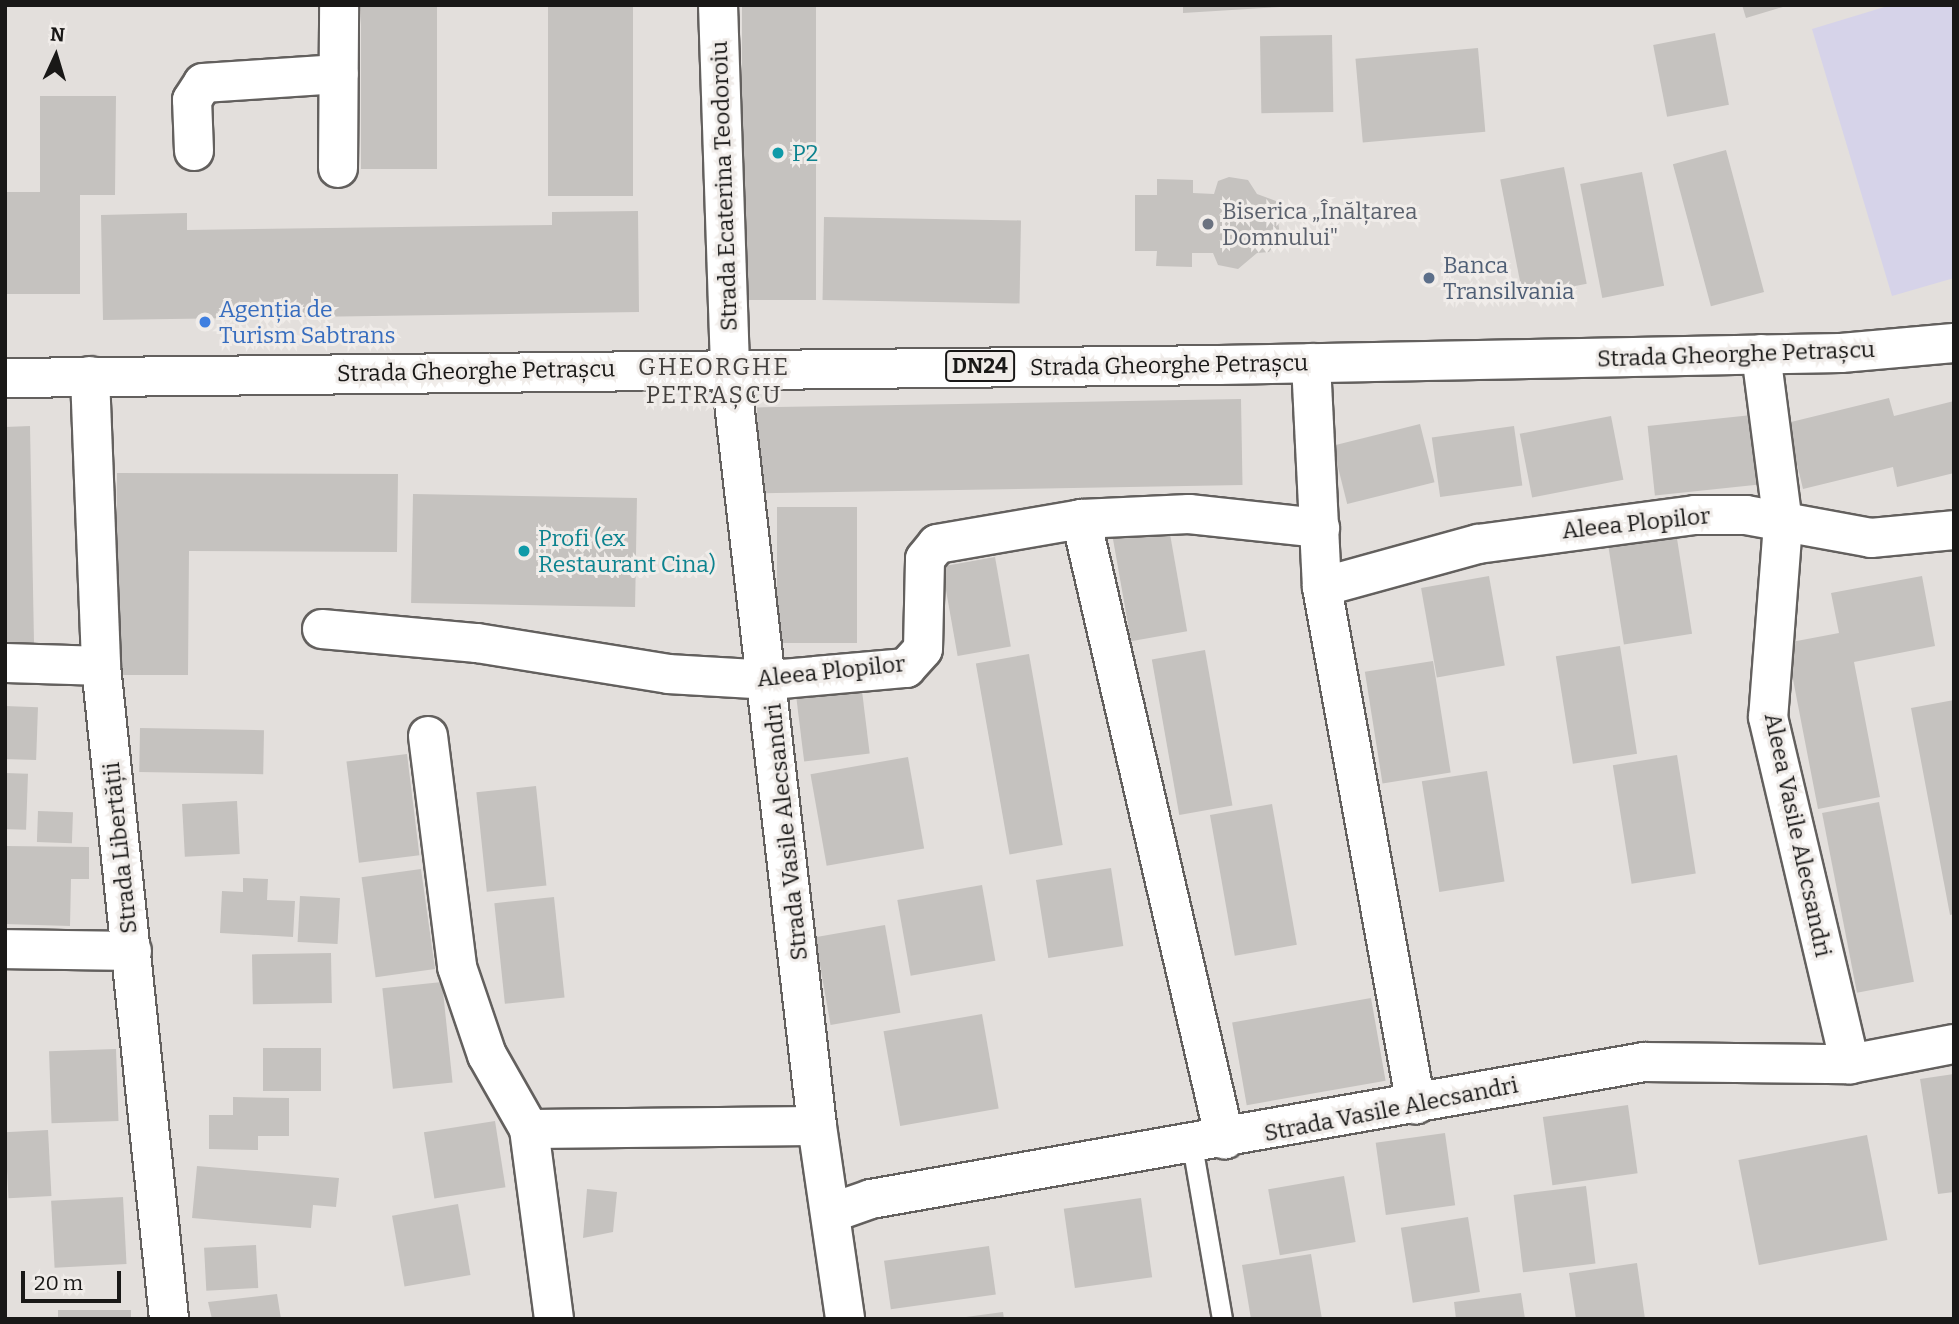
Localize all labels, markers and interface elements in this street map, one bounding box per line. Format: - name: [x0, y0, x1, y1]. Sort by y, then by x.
- north arrow: [21, 21, 91, 91]
- text: N: [49, 23, 66, 47]
- street label: Strada Ecaterina Teodoroiu: [705, 40, 743, 332]
- place label: P2: [792, 139, 818, 167]
- marker: P2: [770, 145, 786, 161]
- place label: Biserica „Înălțarea Domnului": [1222, 197, 1418, 251]
- marker: Biserica „Înălțarea Domnului": [1200, 216, 1216, 232]
- place label: Banca Transilvania: [1443, 251, 1574, 305]
- marker: Banca Transilvania: [1421, 270, 1437, 286]
- place label: Agenția de Turism Sabtrans: [219, 295, 396, 349]
- marker: Agenția de Turism Sabtrans: [197, 314, 213, 330]
- street label: Strada Gheorghe Petrașcu: [1597, 335, 1875, 373]
- road number: DN24: [945, 348, 1015, 384]
- street label: Strada Gheorghe Petrașcu: [1030, 349, 1308, 381]
- district label: GHEORGHE PETRAȘCU: [639, 354, 789, 410]
- street label: Strada Gheorghe Petrașcu: [337, 355, 615, 387]
- street label: Aleea Plopilor: [1561, 501, 1711, 545]
- place label: Profi (ex Restaurant Cina): [538, 524, 716, 578]
- marker: Profi (ex Restaurant Cina): [516, 543, 532, 559]
- street label: Aleea Plopilor: [756, 649, 906, 693]
- street label: Strada Vasile Alecsandri: [759, 702, 813, 962]
- street label: Aleea Vasile Alecsandri: [1759, 711, 1837, 959]
- street label: Strada Libertății: [97, 761, 143, 935]
- street label: Strada Vasile Alecsandri: [1262, 1071, 1520, 1147]
- scale bar: [24, 1258, 124, 1302]
- text: 20 m: [34, 1270, 83, 1296]

